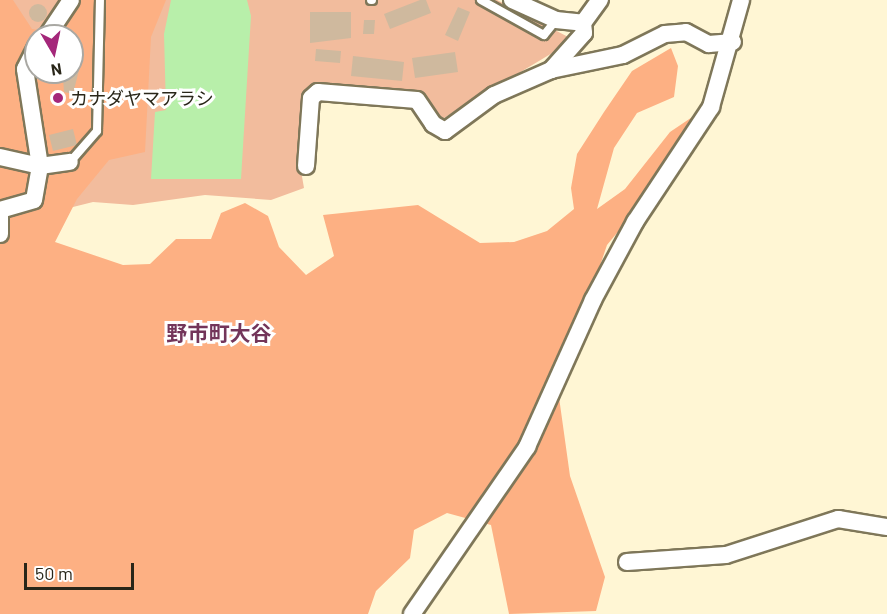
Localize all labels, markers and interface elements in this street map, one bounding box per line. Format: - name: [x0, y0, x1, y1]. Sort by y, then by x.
- north arrow: [24, 24, 84, 84]
- text: N: [50, 60, 63, 81]
- place label: カナダヤマアラシ: [70, 87, 214, 109]
- marker: カナダヤマアラシ: [51, 91, 65, 105]
- district label: 野市町大谷: [167, 320, 271, 346]
- scale bar: [27, 551, 136, 589]
- text: 50 m: [35, 562, 73, 584]

